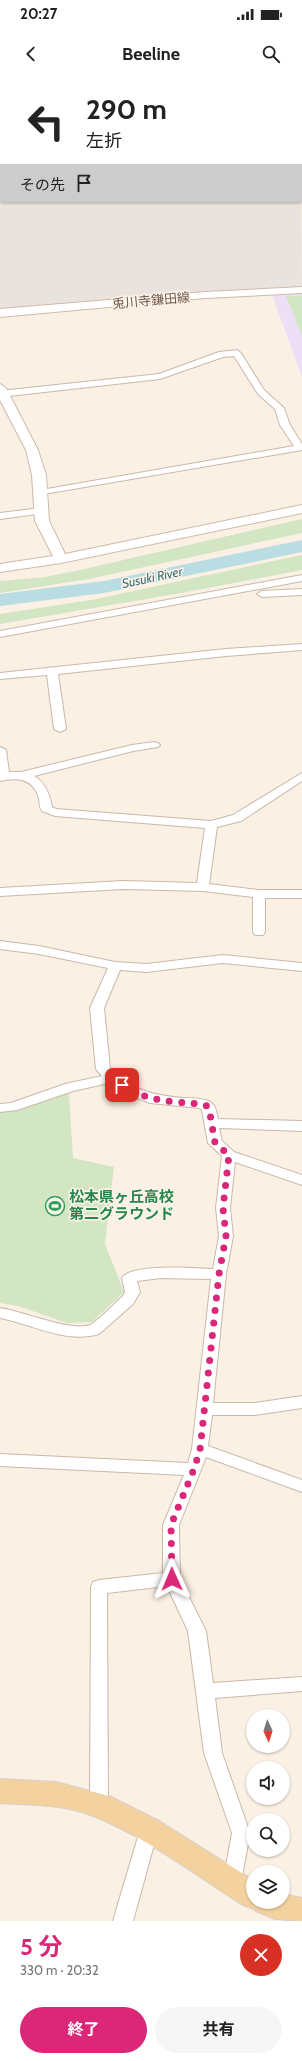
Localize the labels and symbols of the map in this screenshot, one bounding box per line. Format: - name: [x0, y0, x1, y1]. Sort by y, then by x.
- street label: 兎川寺鎌田線: [111, 289, 191, 311]
- water label: Susuki River: [120, 563, 185, 591]
- pin: [105, 1068, 139, 1102]
- place label: 松本県ヶ丘高校 第二グラウンド: [69, 1188, 174, 1223]
- sports icon: 松本県ヶ丘高校 第二グラウンド: [44, 1195, 66, 1217]
- position arrow: [151, 1558, 193, 1600]
- north arrow: [246, 1709, 290, 1753]

